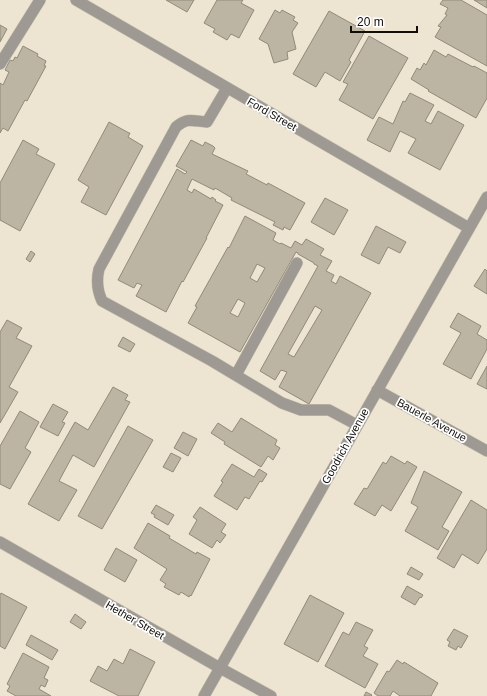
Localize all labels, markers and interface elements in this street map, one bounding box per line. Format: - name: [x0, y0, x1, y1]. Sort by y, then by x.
- scale bar: [351, 8, 417, 34]
- text: 20 m: [357, 15, 384, 29]
- street label: Ford Street: [245, 95, 299, 133]
- street label: Bauerle Avenue: [395, 396, 469, 444]
- street label: Goodrich Avenue: [319, 406, 371, 486]
- street label: Hether Street: [104, 598, 166, 642]

